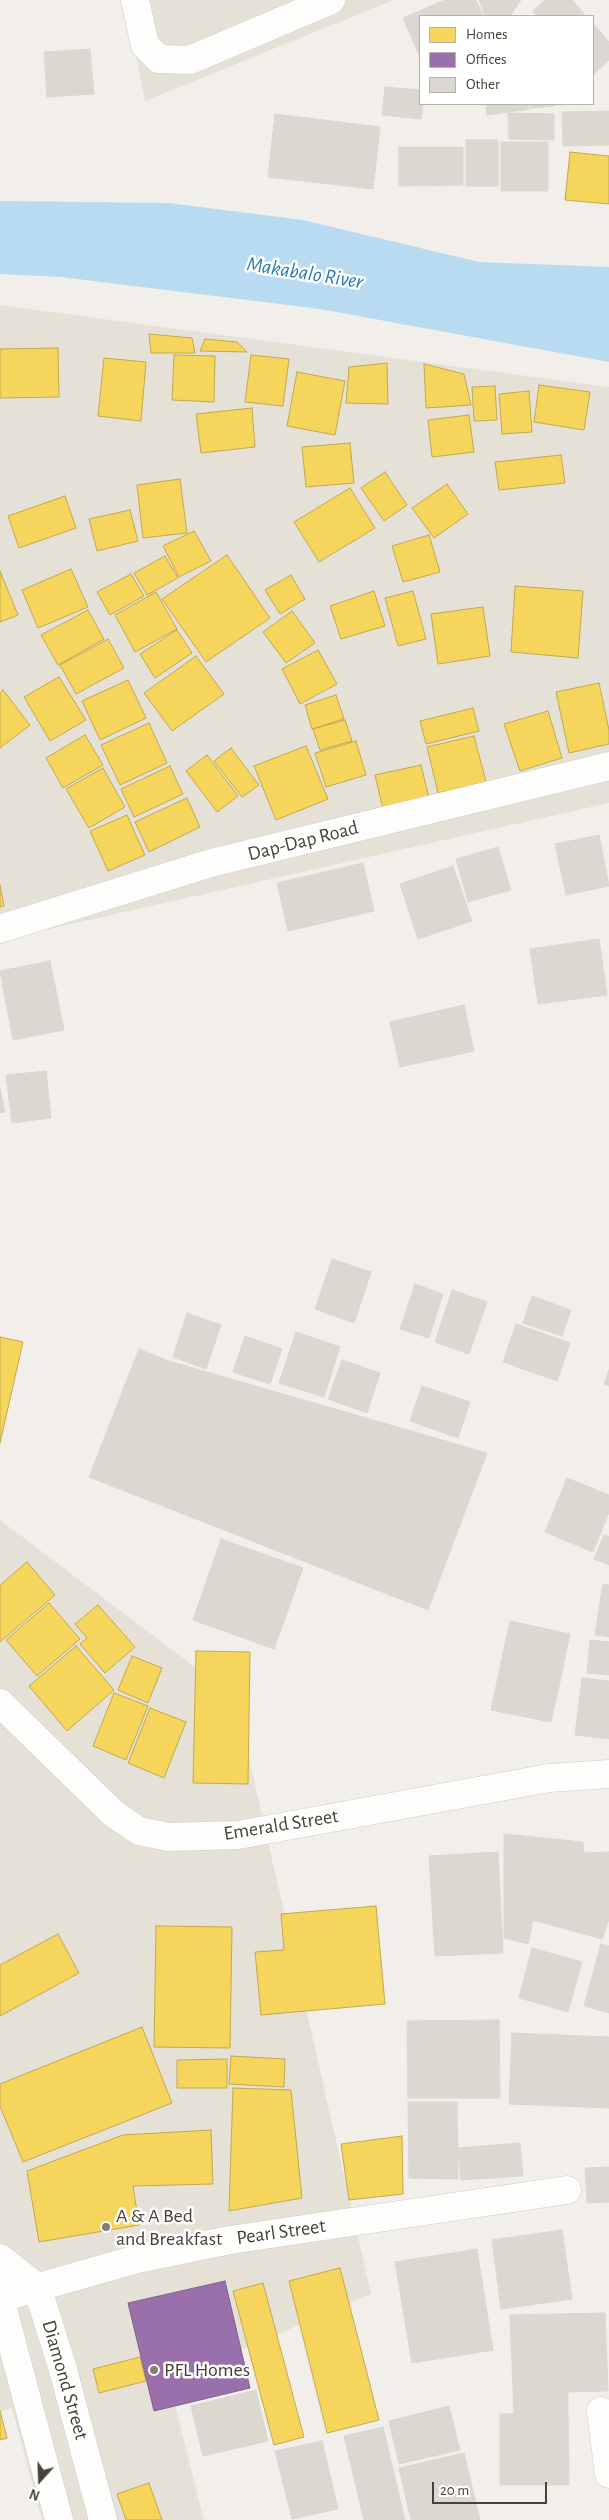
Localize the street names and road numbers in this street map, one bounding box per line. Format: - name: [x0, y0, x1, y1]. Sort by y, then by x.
- street label: Dap-Dap Road: [245, 816, 361, 866]
- street label: Emerald Street: [222, 1804, 340, 1846]
- street label: Pearl Street: [235, 2214, 327, 2250]
- street label: Diamond Street: [36, 2317, 94, 2443]

